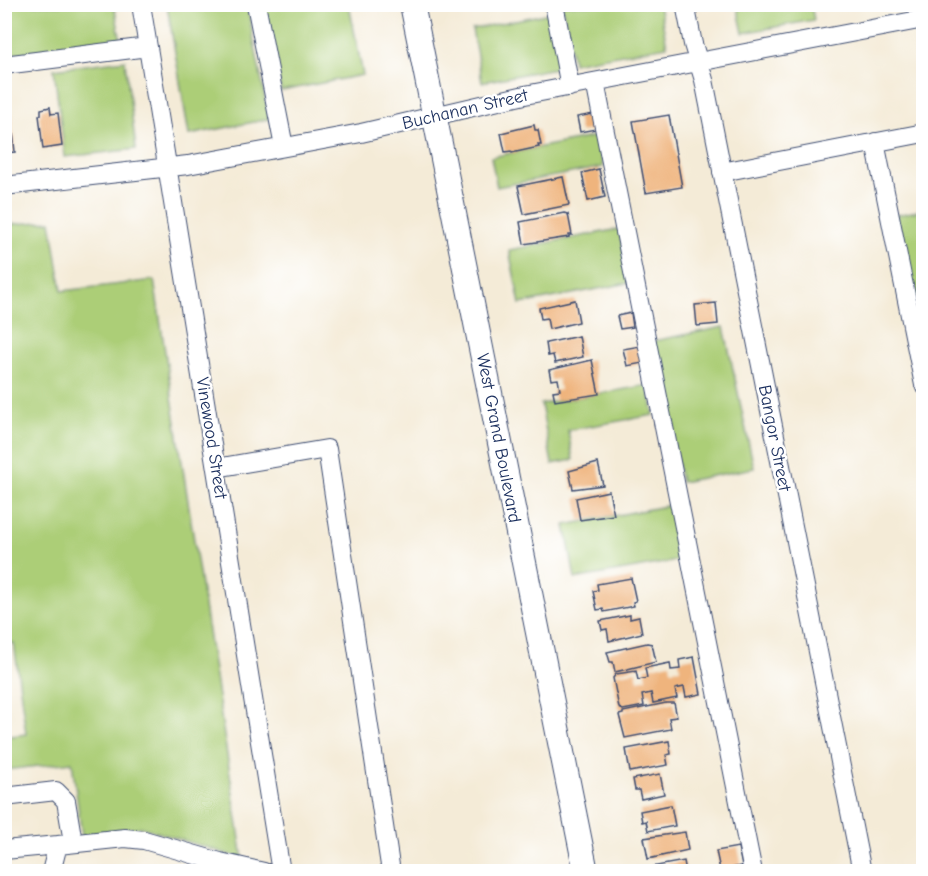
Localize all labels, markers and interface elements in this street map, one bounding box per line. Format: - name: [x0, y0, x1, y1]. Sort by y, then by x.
- street label: Buchanan Street: [400, 85, 531, 134]
- street label: West Grand Boulevard: [472, 352, 525, 525]
- street label: Vinewood Street: [192, 376, 232, 501]
- street label: Bangor Street: [754, 383, 795, 494]

